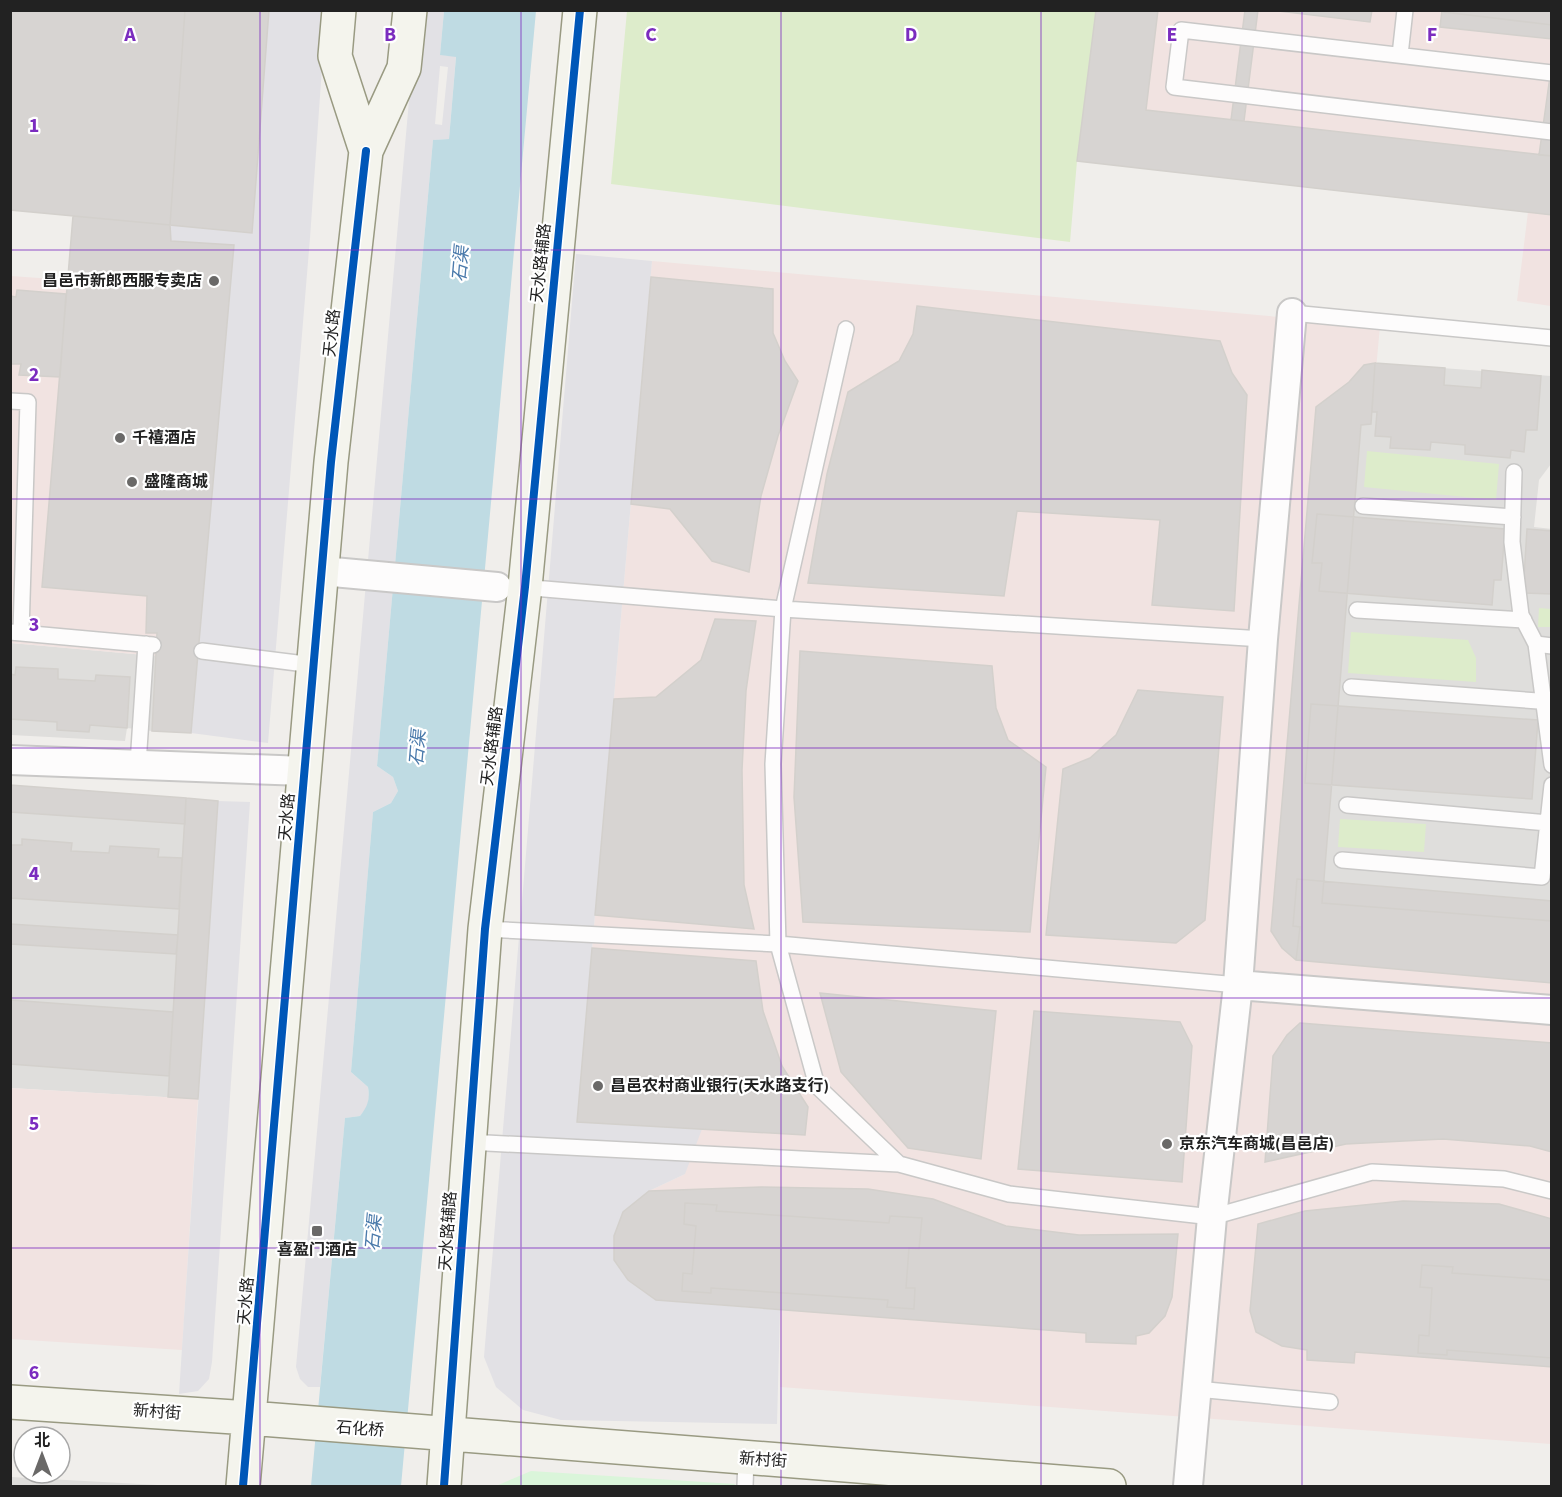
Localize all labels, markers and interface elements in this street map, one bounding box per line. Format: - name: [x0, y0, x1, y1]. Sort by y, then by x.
- text: A: [123, 21, 136, 49]
- text: B: [384, 21, 396, 49]
- text: C: [645, 21, 657, 49]
- text: D: [905, 21, 917, 49]
- text: E: [1167, 21, 1177, 49]
- text: F: [1427, 21, 1437, 49]
- text: 1: [29, 112, 39, 140]
- street label: 天水路辅路: [526, 222, 556, 304]
- water label: 石渠: [447, 242, 475, 283]
- place label: 昌邑市新郎西服专卖店: [42, 270, 202, 292]
- marker: 昌邑市新郎西服专卖店: [207, 274, 221, 288]
- street label: 天水路: [319, 308, 345, 358]
- text: 2: [29, 361, 39, 389]
- place label: 千禧酒店: [132, 427, 196, 449]
- marker: 千禧酒店: [113, 431, 127, 445]
- place label: 盛隆商城: [144, 471, 208, 493]
- marker: 盛隆商城: [125, 475, 139, 489]
- text: 3: [29, 611, 39, 639]
- street label: 天水路辅路: [476, 705, 508, 787]
- water label: 石渠: [404, 726, 432, 767]
- street label: 天水路: [274, 792, 300, 842]
- text: 4: [29, 860, 40, 888]
- place label: 昌邑农村商业银行(天水路支行): [610, 1075, 829, 1097]
- marker: 昌邑农村商业银行(天水路支行): [591, 1079, 605, 1093]
- text: 5: [29, 1110, 39, 1138]
- place label: 京东汽车商城(昌邑店): [1179, 1133, 1334, 1155]
- marker: 京东汽车商城(昌邑店): [1160, 1137, 1174, 1151]
- street label: 天水路辅路: [434, 1190, 462, 1272]
- water label: 石渠: [360, 1211, 388, 1252]
- marker: 喜盈门酒店: [310, 1224, 324, 1238]
- place label: 喜盈门酒店: [277, 1239, 357, 1261]
- street label: 天水路: [233, 1276, 259, 1326]
- text: 6: [29, 1359, 39, 1387]
- street label: 新村街: [132, 1399, 182, 1425]
- street label: 石化桥: [335, 1416, 385, 1442]
- north arrow: [12, 1425, 72, 1485]
- text: 北: [34, 1430, 50, 1452]
- street label: 新村街: [738, 1447, 788, 1473]

